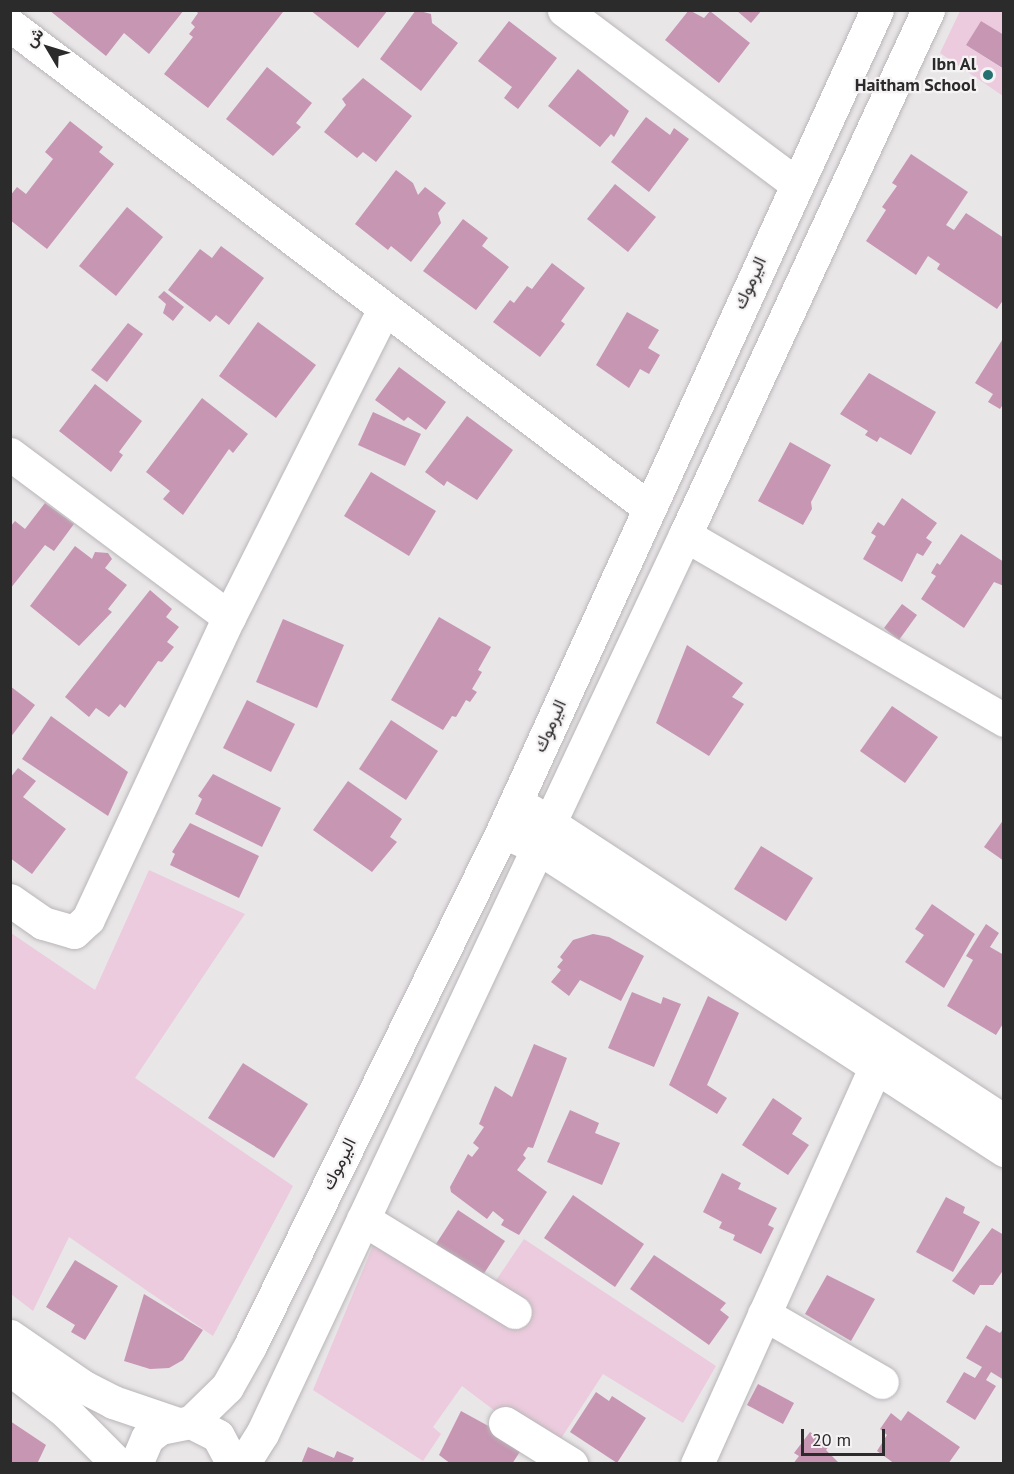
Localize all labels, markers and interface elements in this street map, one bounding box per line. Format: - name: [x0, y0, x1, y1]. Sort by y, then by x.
- north arrow: [18, 18, 78, 78]
- text: ش: [20, 23, 48, 51]
- place label: Ibn Al Haitham School: [855, 54, 976, 97]
- marker: Ibn Al Haitham School: [981, 68, 995, 82]
- street label: اليرموك: [729, 253, 771, 313]
- street label: اليرموك: [529, 696, 571, 756]
- street label: اليرموك: [317, 1134, 361, 1194]
- scale bar: [804, 1417, 888, 1455]
- text: 20 m: [812, 1428, 851, 1451]

